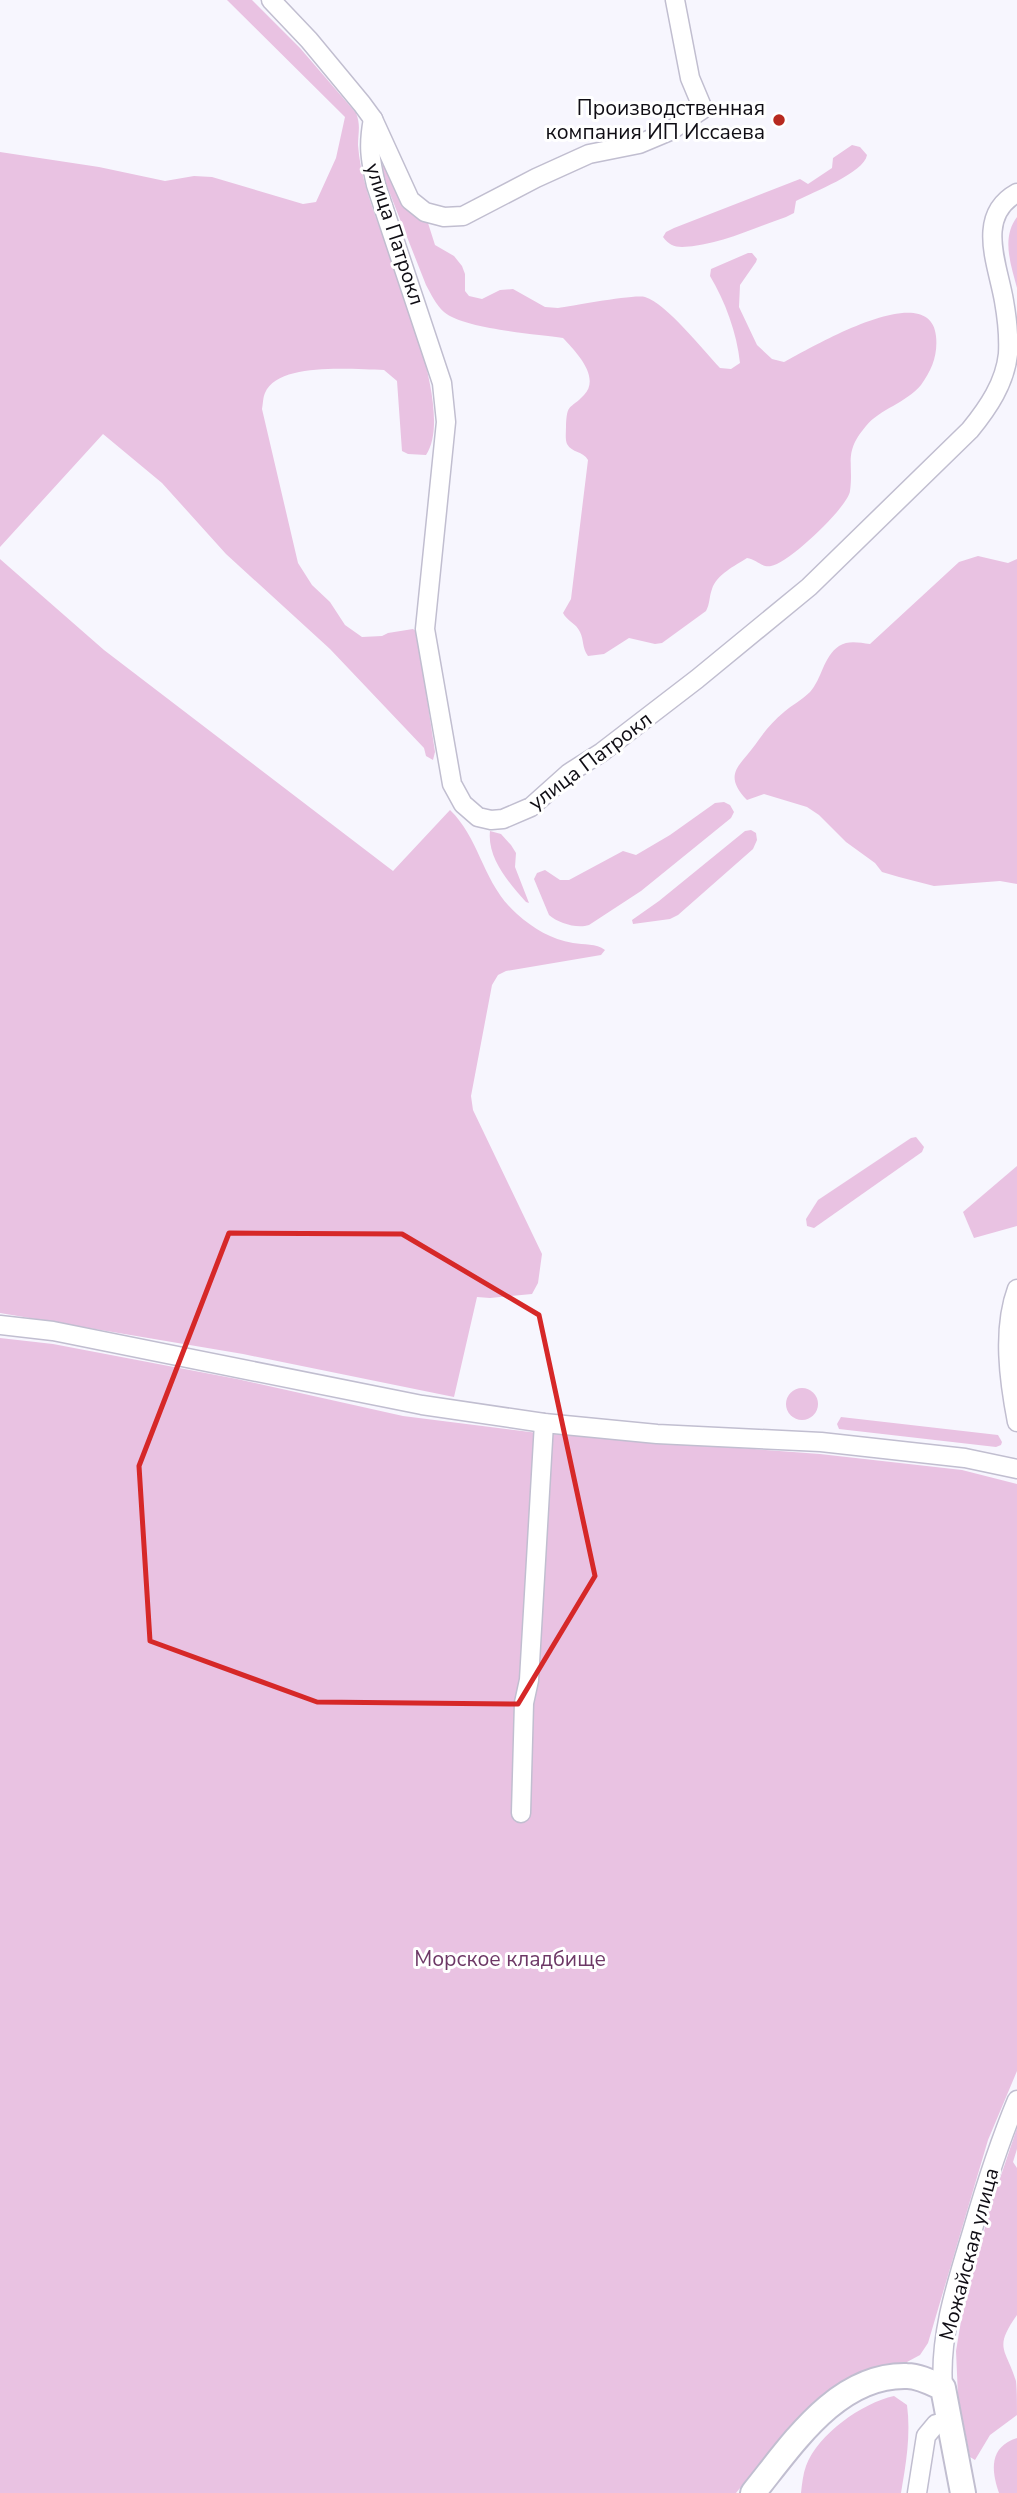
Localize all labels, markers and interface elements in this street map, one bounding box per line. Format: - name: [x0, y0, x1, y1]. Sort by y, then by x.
- place label: Производственная компания ИП Иссаева: [546, 94, 765, 146]
- marker: Производственная компания ИП Иссаева: [771, 112, 787, 128]
- street label: улица Патрокл: [359, 159, 431, 309]
- street label: улица Патрокл: [523, 705, 657, 817]
- park label: Морское кладбище: [414, 1945, 606, 1973]
- street label: Можайская улица: [933, 2165, 1005, 2343]

